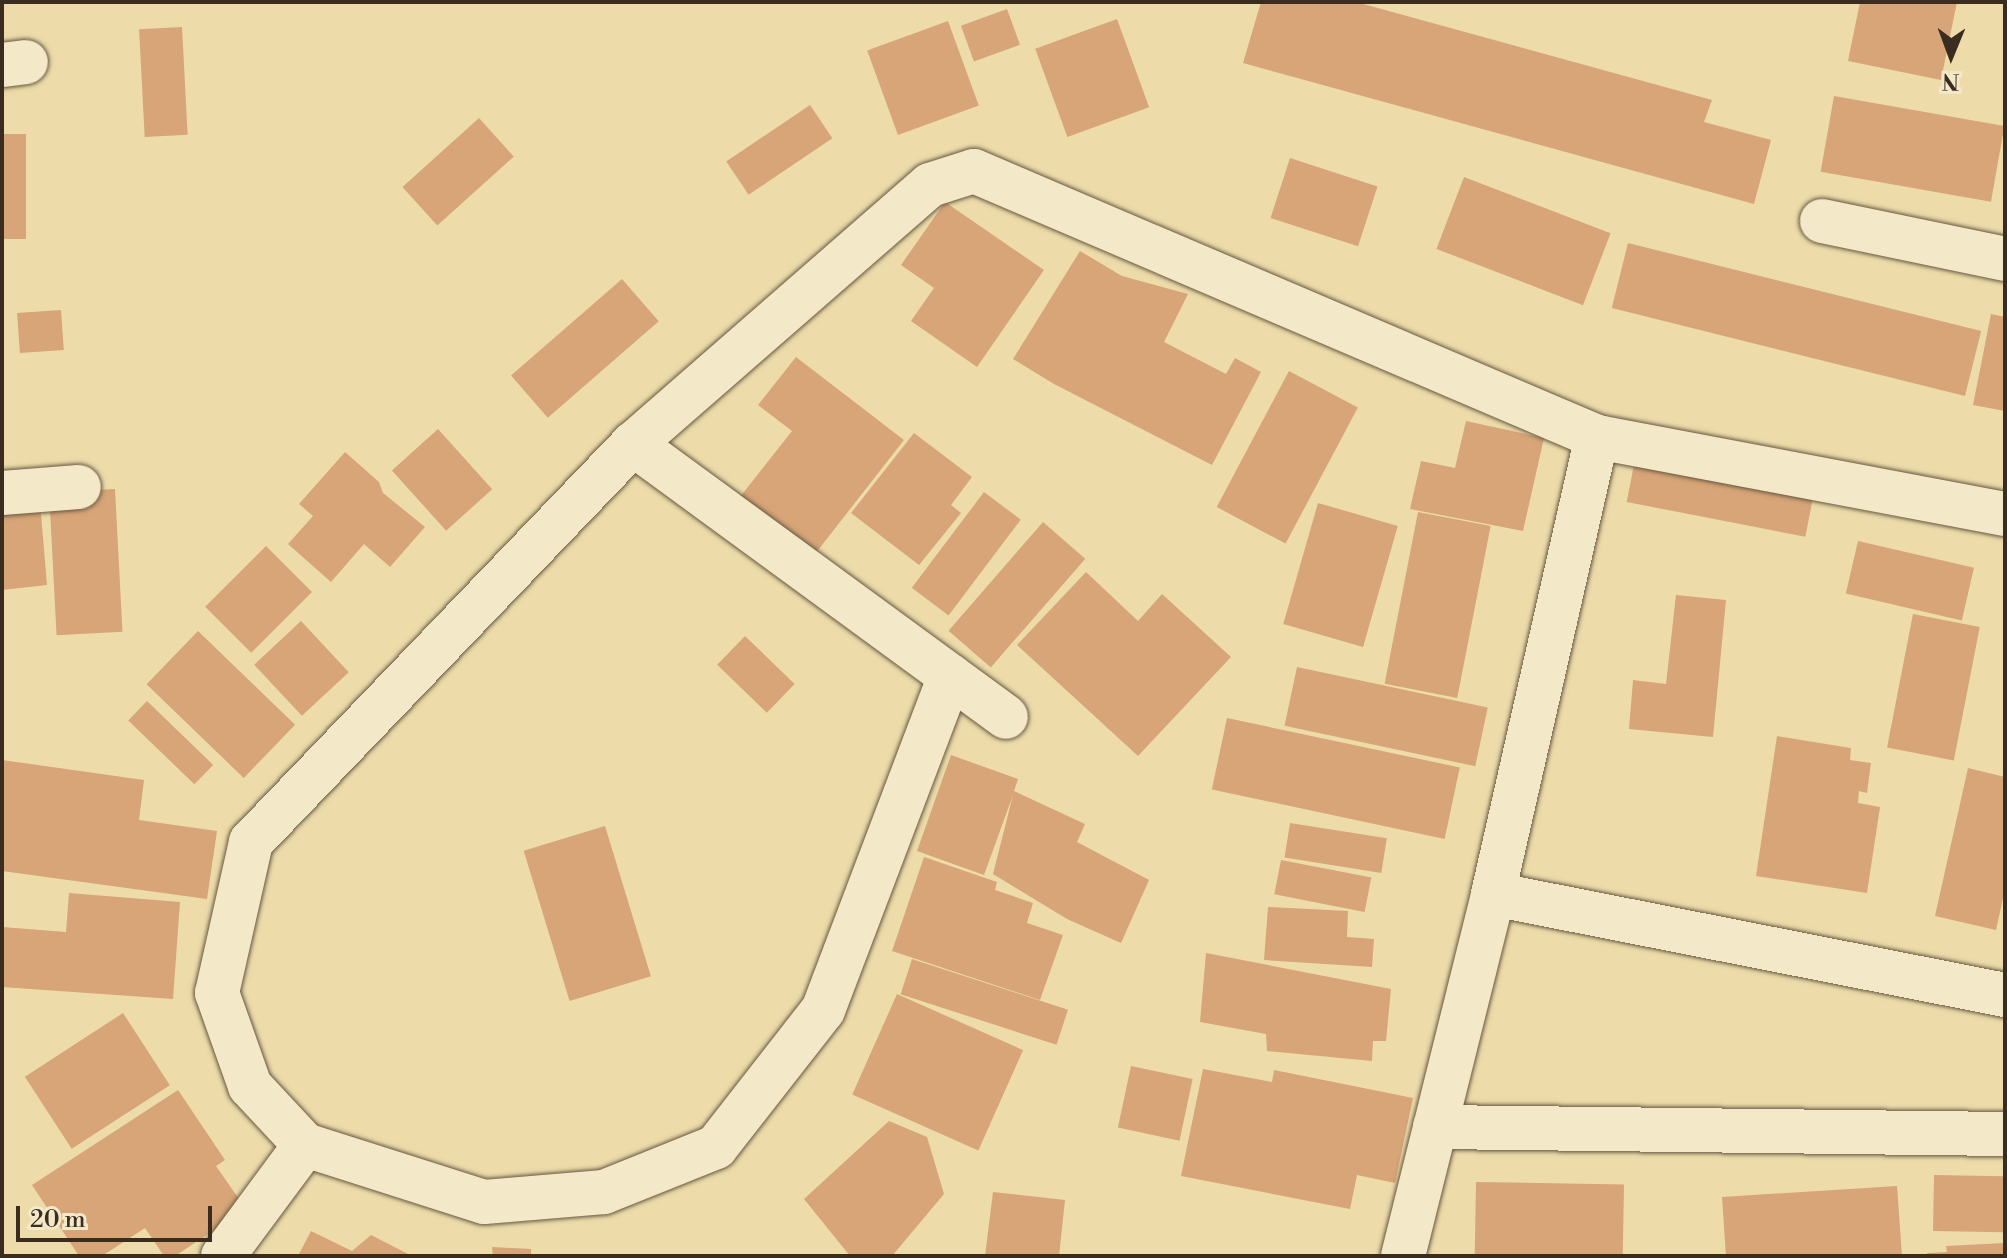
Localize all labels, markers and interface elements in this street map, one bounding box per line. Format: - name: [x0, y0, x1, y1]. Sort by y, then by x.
- north arrow: [1911, 16, 1991, 96]
- text: N: [1942, 67, 1960, 94]
- scale bar: [20, 1190, 216, 1240]
- text: 20 m: [30, 1205, 86, 1235]

